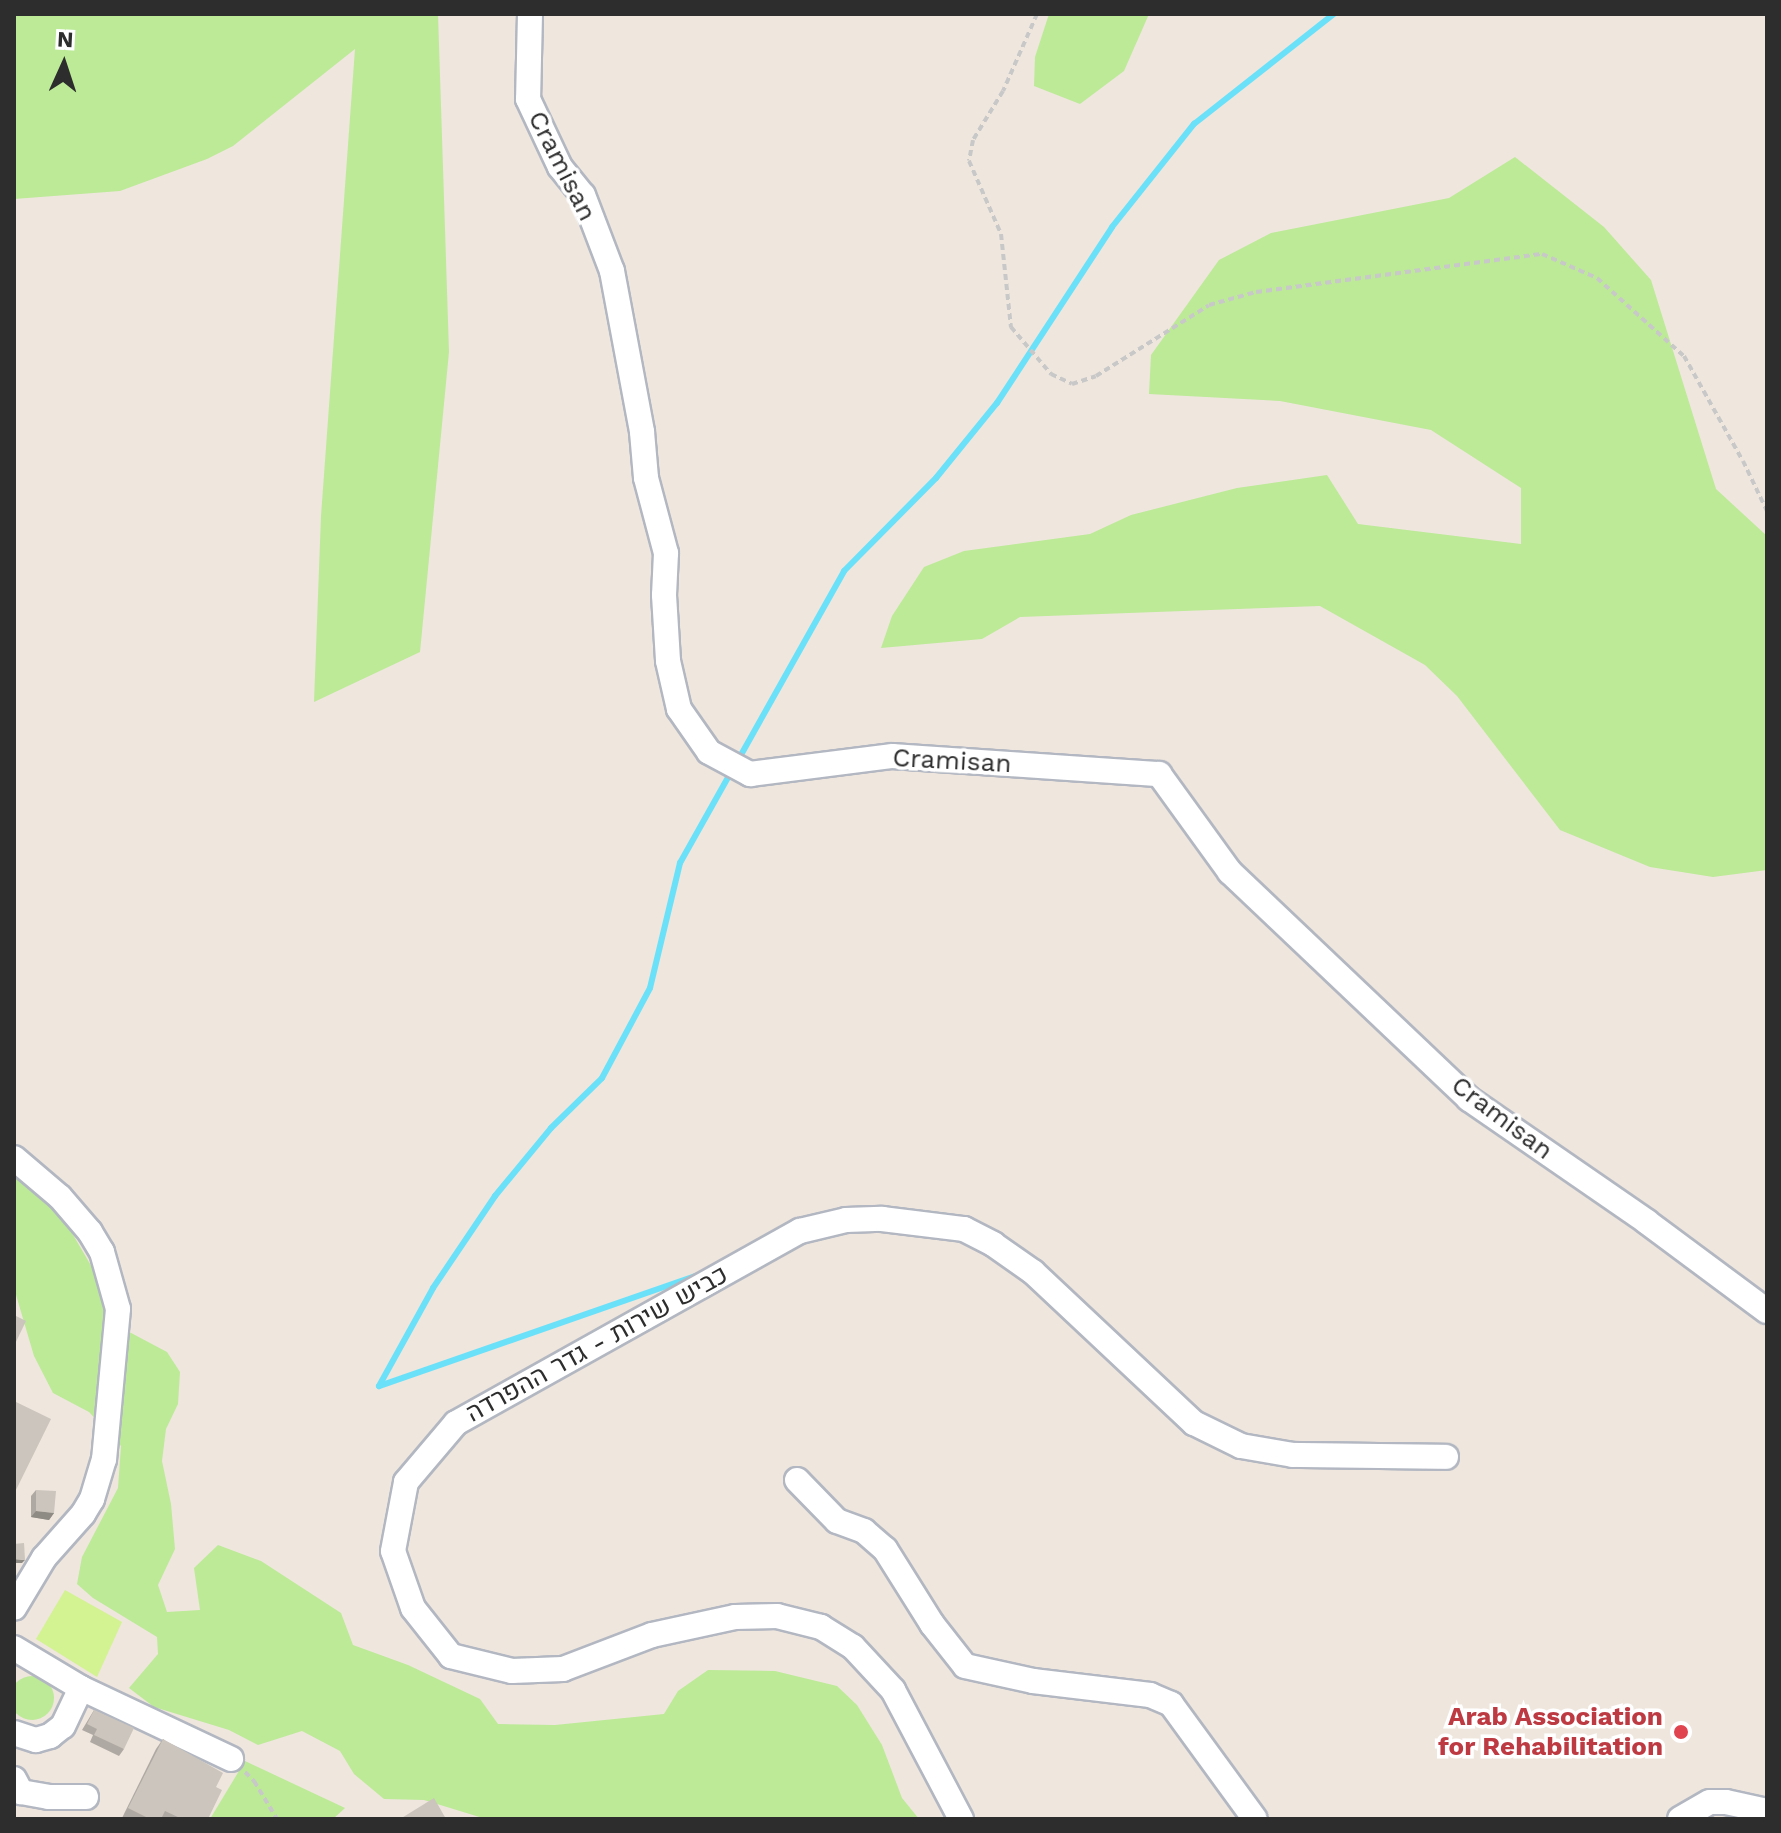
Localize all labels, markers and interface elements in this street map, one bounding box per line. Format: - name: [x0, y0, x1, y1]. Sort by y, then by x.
- north arrow: [24, 24, 104, 104]
- text: N: [56, 27, 74, 52]
- street label: Cramisan: [521, 106, 603, 226]
- street label: Cramisan: [892, 742, 1012, 780]
- street label: Cramisan: [1445, 1070, 1559, 1166]
- street label: כביש שירות - גדר ההפרדה: [460, 1259, 734, 1429]
- place label: Arab Association for Rehabilitation: [1438, 1701, 1663, 1762]
- marker: Arab Association for Rehabilitation: [1670, 1721, 1692, 1743]

